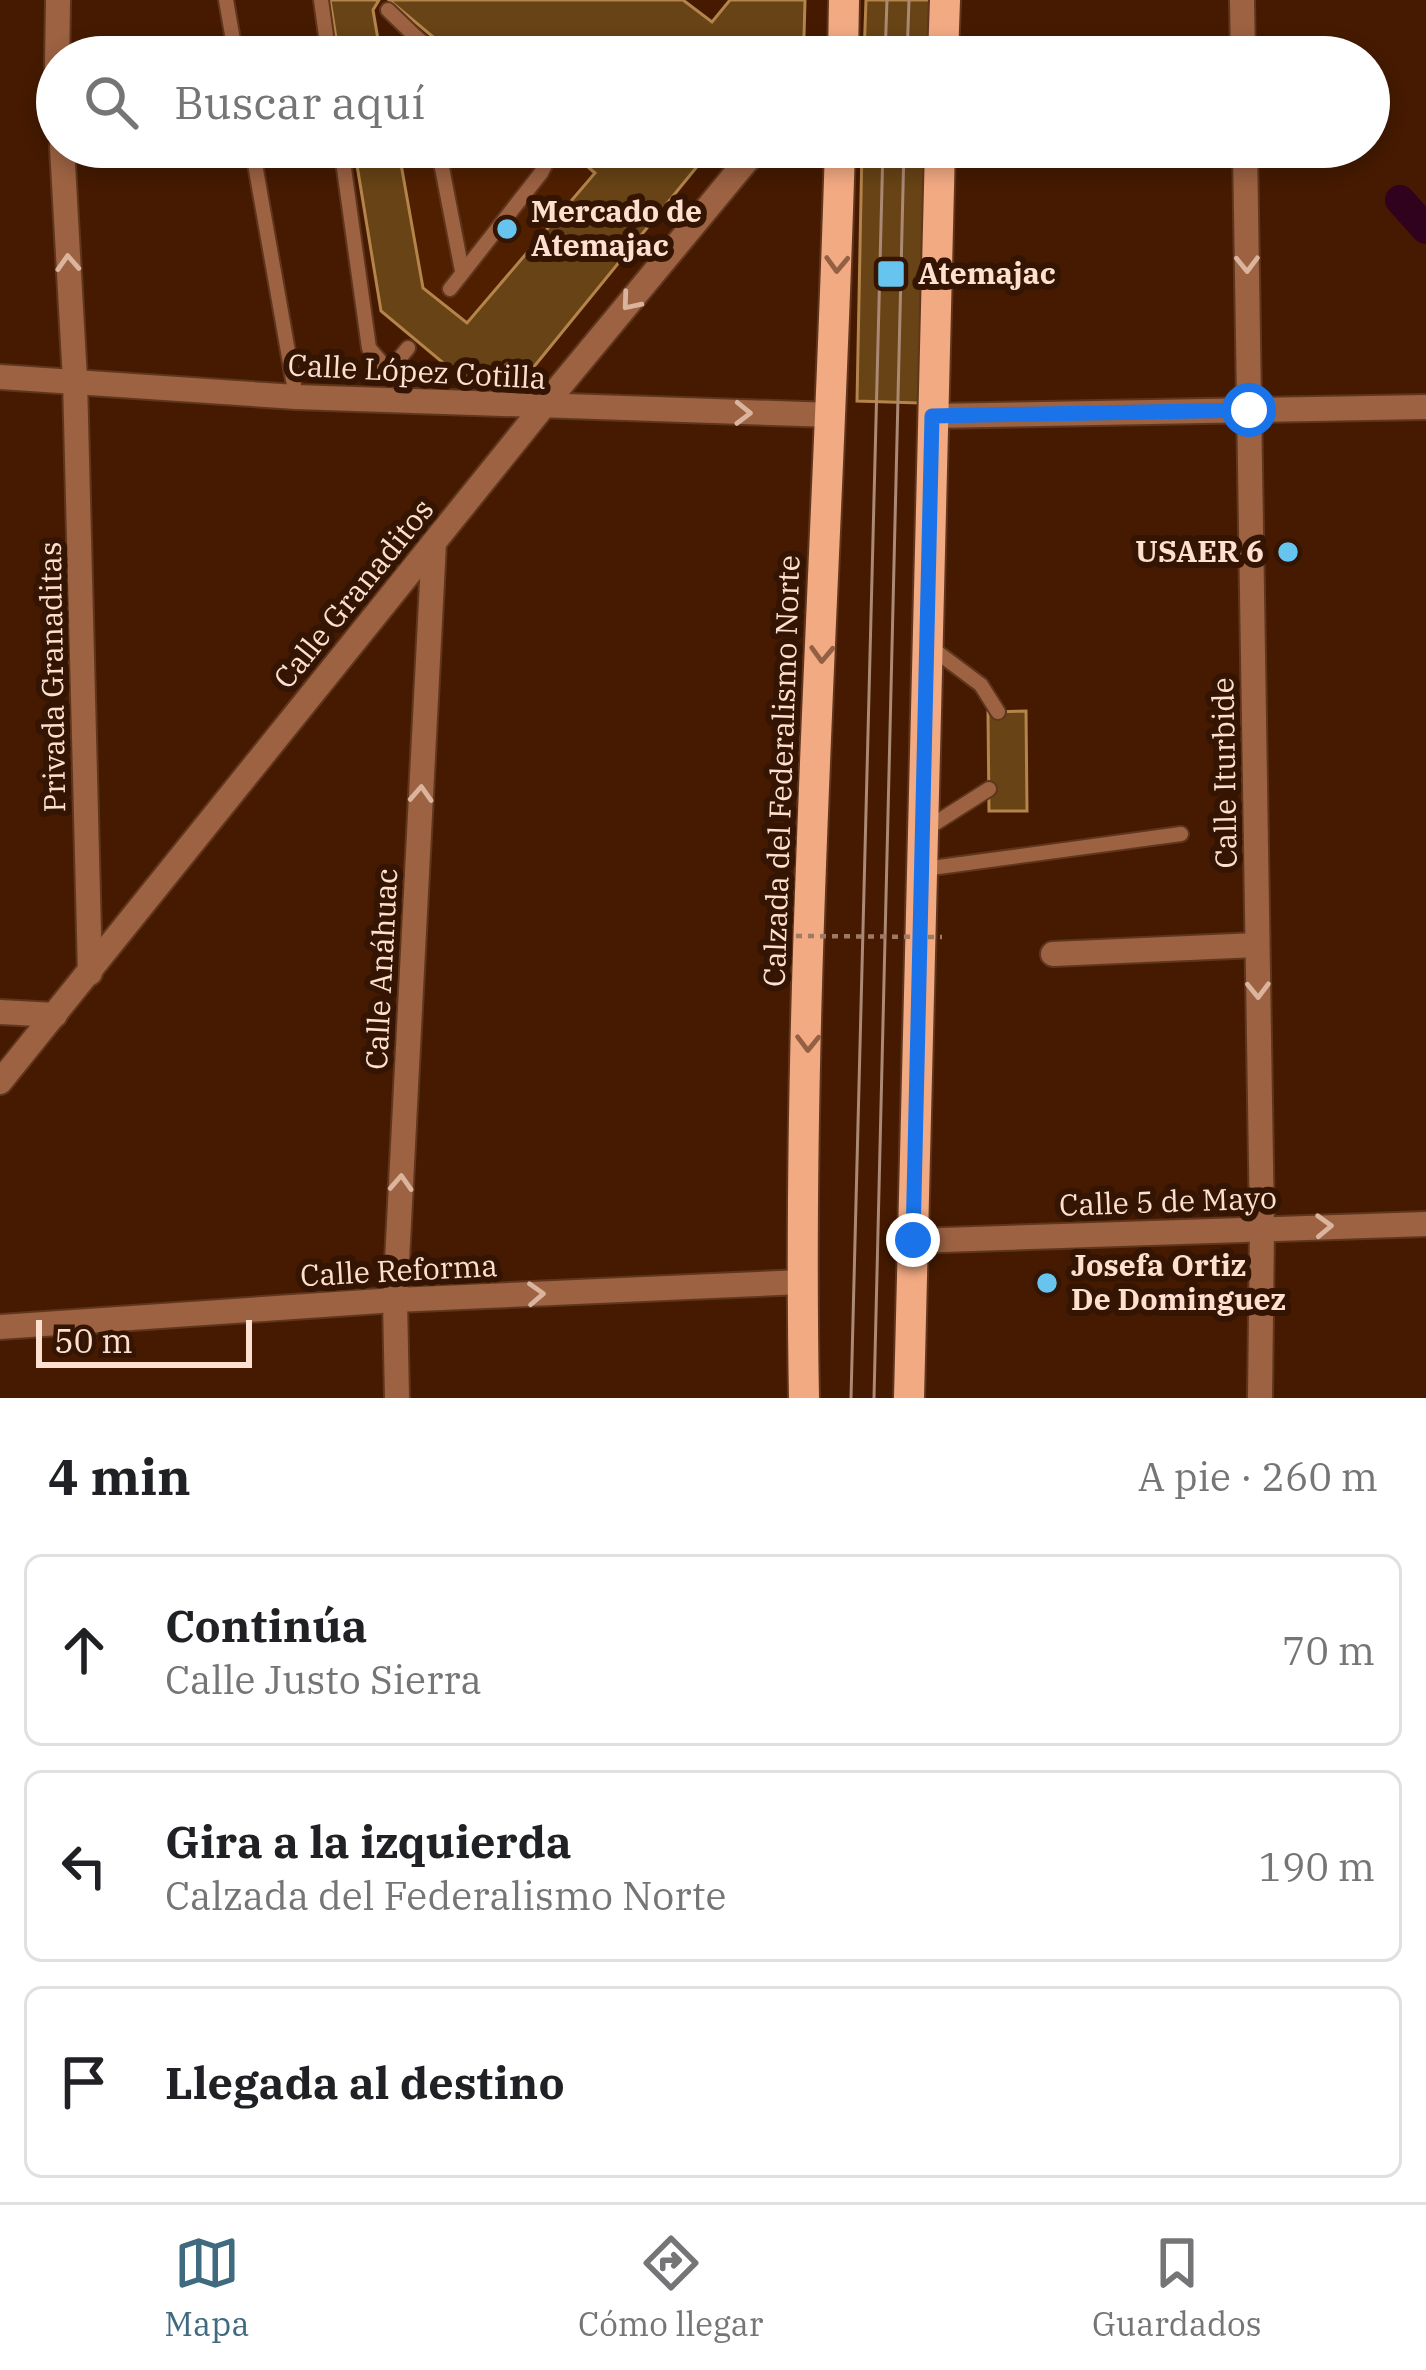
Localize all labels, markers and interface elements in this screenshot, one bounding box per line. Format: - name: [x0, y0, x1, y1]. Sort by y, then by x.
- search box: [36, 36, 1390, 168]
- icon: search: [78, 69, 144, 135]
- text: Buscar aquí: [174, 73, 425, 131]
- place label: Mercado de Atemajac: [531, 191, 702, 264]
- marker: Mercado de Atemajac: [494, 216, 520, 242]
- one-way arrow: [56, 253, 82, 272]
- place label: Atemajac: [918, 253, 1056, 292]
- one-way arrow: [824, 255, 850, 274]
- one-way arrow: [1233, 255, 1259, 274]
- marker: Atemajac: [875, 258, 907, 290]
- one-way arrow: [623, 288, 644, 310]
- street label: Calle López Cotilla: [287, 344, 547, 397]
- route start: [1222, 383, 1276, 437]
- one-way arrow: [734, 399, 753, 425]
- street label: Calle Granaditos: [264, 490, 441, 696]
- place label: USAER 6: [1135, 531, 1264, 570]
- marker: USAER 6: [1275, 539, 1301, 565]
- street label: Privada Granaditas: [30, 541, 73, 813]
- street label: Calzada del Federalismo Norte: [753, 554, 808, 987]
- one-way arrow: [809, 645, 835, 664]
- street label: Calle Iturbide: [1202, 677, 1245, 869]
- one-way arrow: [408, 784, 434, 803]
- street label: Calle Anáhuac: [356, 867, 405, 1071]
- one-way arrow: [1245, 982, 1271, 1000]
- one-way arrow: [796, 1034, 822, 1053]
- one-way arrow: [388, 1173, 414, 1192]
- street label: Calle 5 de Mayo: [1058, 1177, 1277, 1224]
- route end: [886, 1213, 940, 1267]
- one-way arrow: [1315, 1214, 1334, 1240]
- street label: Calle Reforma: [299, 1245, 499, 1294]
- place label: Josefa Ortiz De Dominguez: [1071, 1245, 1286, 1318]
- marker: Josefa Ortiz De Dominguez: [1034, 1270, 1060, 1296]
- one-way arrow: [527, 1281, 546, 1307]
- scale bar: [36, 1314, 252, 1367]
- text: 50 m: [54, 1319, 133, 1362]
- text: 4 min: [48, 1443, 191, 1509]
- text: A pie · 260 m: [1138, 1451, 1378, 1502]
- text: Continúa: [165, 1596, 367, 1654]
- icon: ahead: [51, 1617, 117, 1683]
- text: 70 m: [1282, 1625, 1375, 1676]
- text: Calle Justo Sierra: [165, 1654, 482, 1705]
- text: Gira a la izquierda: [165, 1812, 572, 1870]
- icon: left: [51, 1833, 117, 1899]
- text: 190 m: [1259, 1841, 1375, 1892]
- text: Calzada del Federalismo Norte: [165, 1870, 726, 1921]
- icon: arrive: [51, 2049, 117, 2115]
- text: Llegada al destino: [165, 2053, 565, 2111]
- tab: Mapa: [164, 2230, 250, 2345]
- tab: Cómo llegar: [578, 2230, 764, 2345]
- tab: Guardados: [1092, 2230, 1262, 2345]

